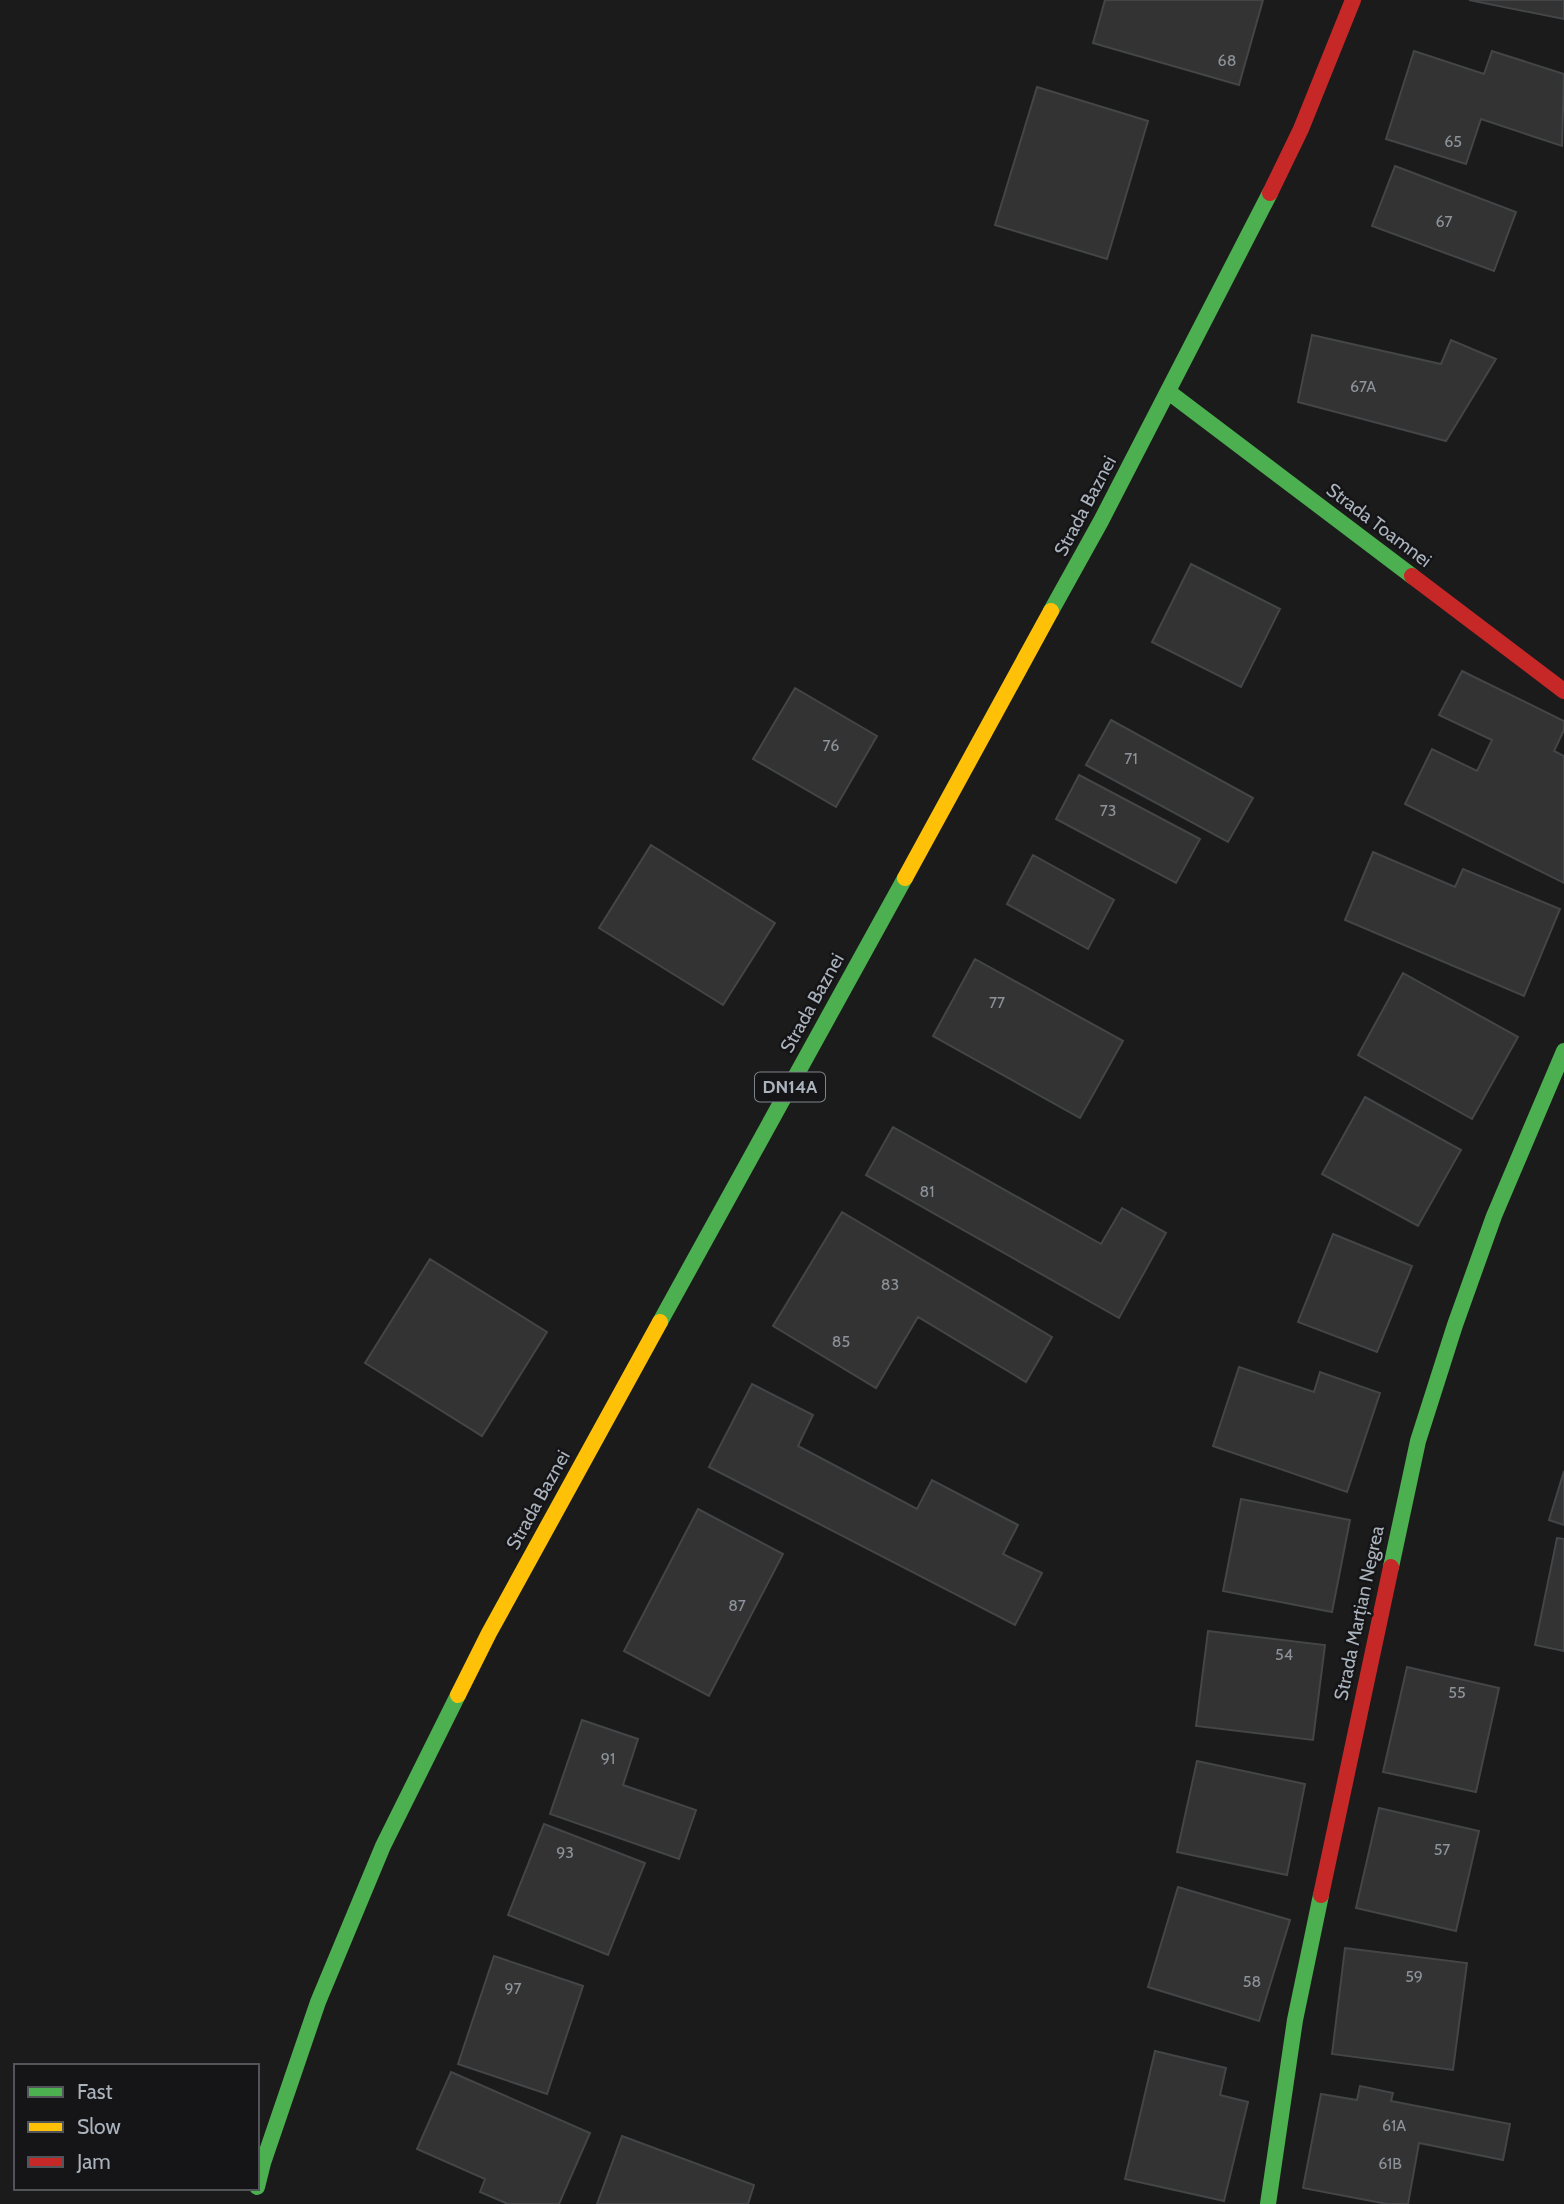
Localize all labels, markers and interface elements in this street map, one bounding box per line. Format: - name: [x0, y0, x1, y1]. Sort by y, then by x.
- house number: 68: [1218, 51, 1236, 70]
- house number: 65: [1444, 132, 1462, 151]
- house number: 67: [1435, 212, 1453, 231]
- house number: 67A: [1350, 377, 1376, 396]
- street label: Strada Baznei: [1049, 452, 1121, 560]
- street label: Strada Toamnei: [1322, 478, 1436, 572]
- house number: 76: [823, 736, 839, 755]
- house number: 71: [1124, 749, 1138, 768]
- house number: 73: [1100, 801, 1116, 820]
- street label: Strada Baznei: [775, 949, 849, 1057]
- house number: 77: [989, 993, 1005, 1012]
- road number: DN14A: [755, 1072, 825, 1102]
- house number: 81: [920, 1182, 934, 1201]
- house number: 83: [881, 1275, 899, 1294]
- house number: 85: [832, 1332, 850, 1351]
- street label: Strada Baznei: [501, 1446, 575, 1554]
- street label: Strada Marțian Negrea: [1329, 1524, 1390, 1703]
- house number: 87: [728, 1596, 746, 1615]
- house number: 54: [1275, 1645, 1293, 1664]
- house number: 55: [1448, 1683, 1466, 1702]
- house number: 91: [601, 1749, 615, 1768]
- house number: 57: [1434, 1840, 1450, 1859]
- house number: 93: [556, 1843, 574, 1862]
- house number: 59: [1405, 1967, 1423, 1986]
- house number: 58: [1243, 1972, 1261, 1991]
- house number: 97: [504, 1979, 522, 1998]
- legend: [14, 2064, 259, 2190]
- text: Fast: [77, 2079, 113, 2104]
- text: Slow: [77, 2114, 121, 2139]
- house number: 61A: [1382, 2116, 1406, 2135]
- text: Jam: [76, 2149, 111, 2174]
- house number: 61B: [1378, 2154, 1402, 2173]

